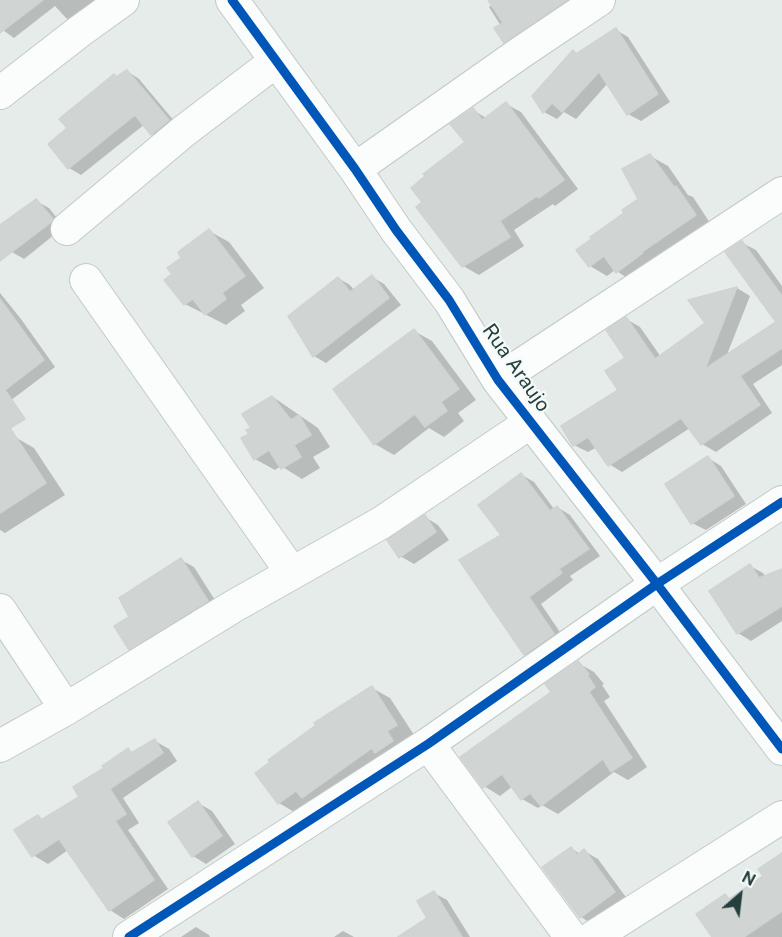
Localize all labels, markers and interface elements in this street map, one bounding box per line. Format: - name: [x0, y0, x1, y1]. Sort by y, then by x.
- street label: Rua Araujo: [477, 319, 555, 417]
- north arrow: [710, 865, 770, 925]
- text: N: [739, 867, 759, 890]

